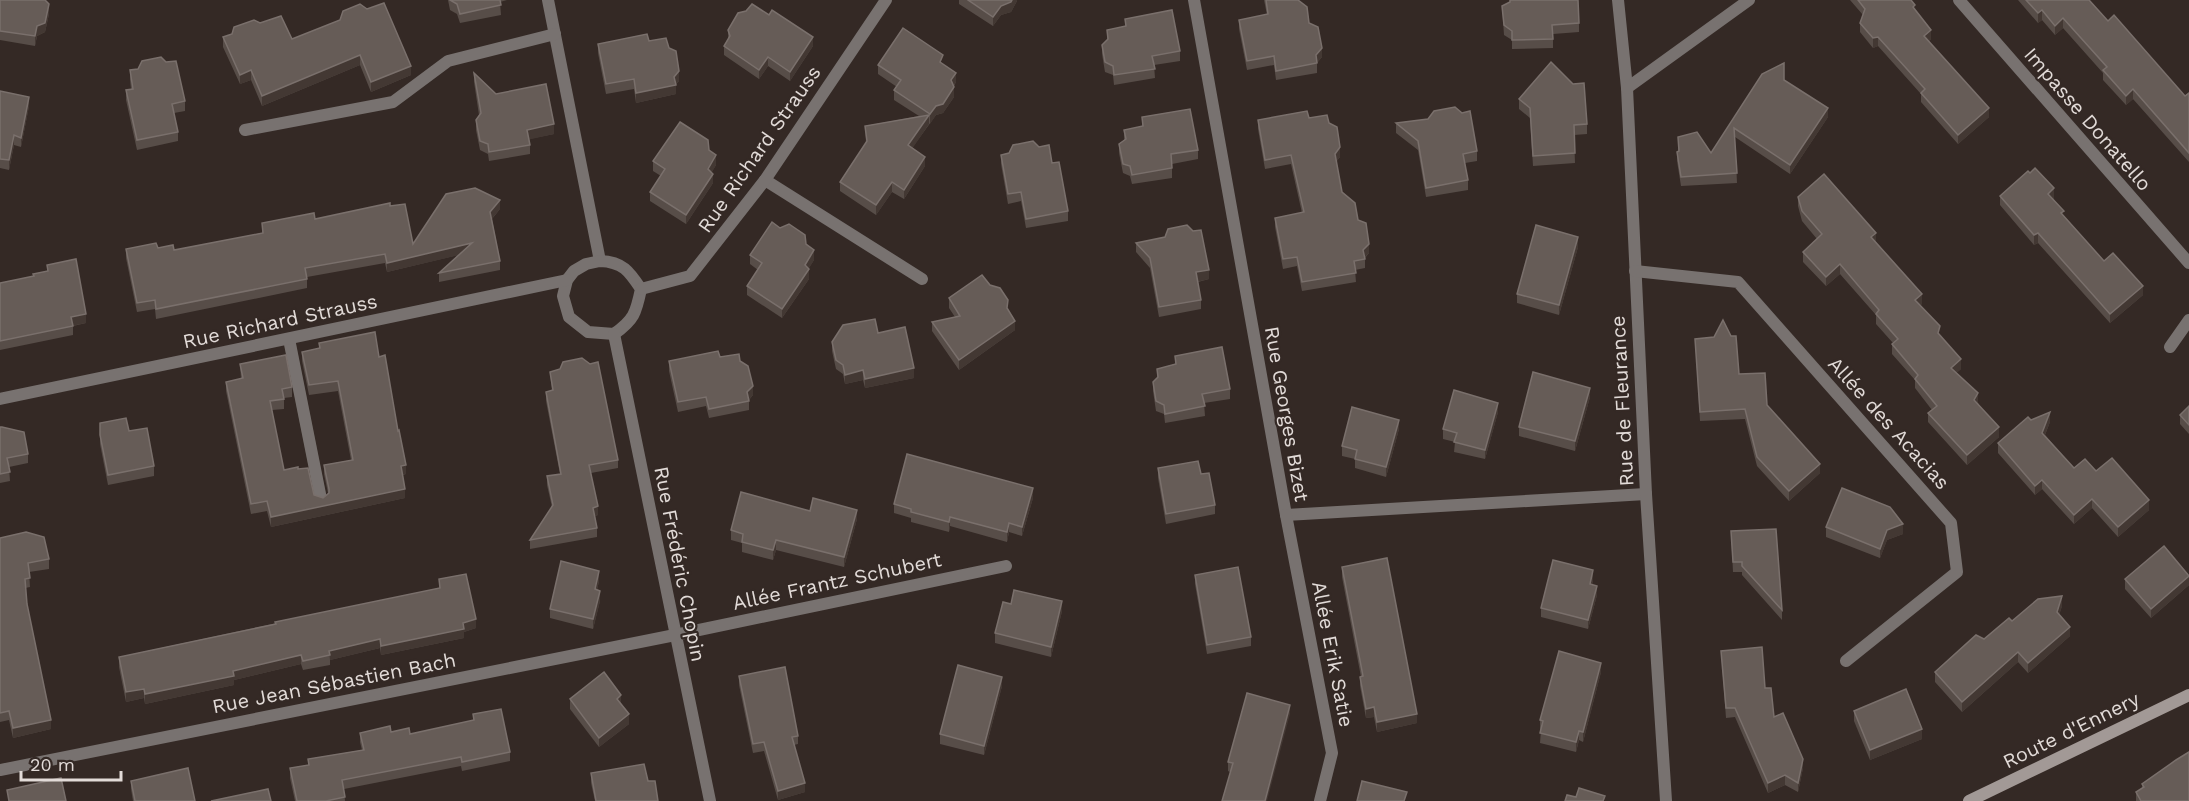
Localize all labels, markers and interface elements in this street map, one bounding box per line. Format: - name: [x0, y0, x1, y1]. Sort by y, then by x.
- street label: Impasse Donatello: [2019, 42, 2157, 196]
- street label: Rue Richard Strauss: [692, 61, 826, 237]
- street label: Rue Richard Strauss: [181, 289, 379, 353]
- street label: Rue de Fleurance: [1606, 315, 1638, 487]
- street label: Rue Georges Bizet: [1260, 324, 1314, 504]
- street label: Allée des Acacias: [1823, 352, 1955, 494]
- street label: Rue Frédéric Chopin: [649, 464, 711, 664]
- street label: Allée Frantz Schubert: [730, 547, 944, 615]
- street label: Allée Erik Satie: [1307, 579, 1359, 729]
- street label: Rue Jean Sébastien Bach: [210, 648, 458, 718]
- street label: Route d'Ennery: [1999, 686, 2144, 773]
- scale bar: [21, 744, 122, 782]
- text: 20 m: [30, 754, 75, 775]

